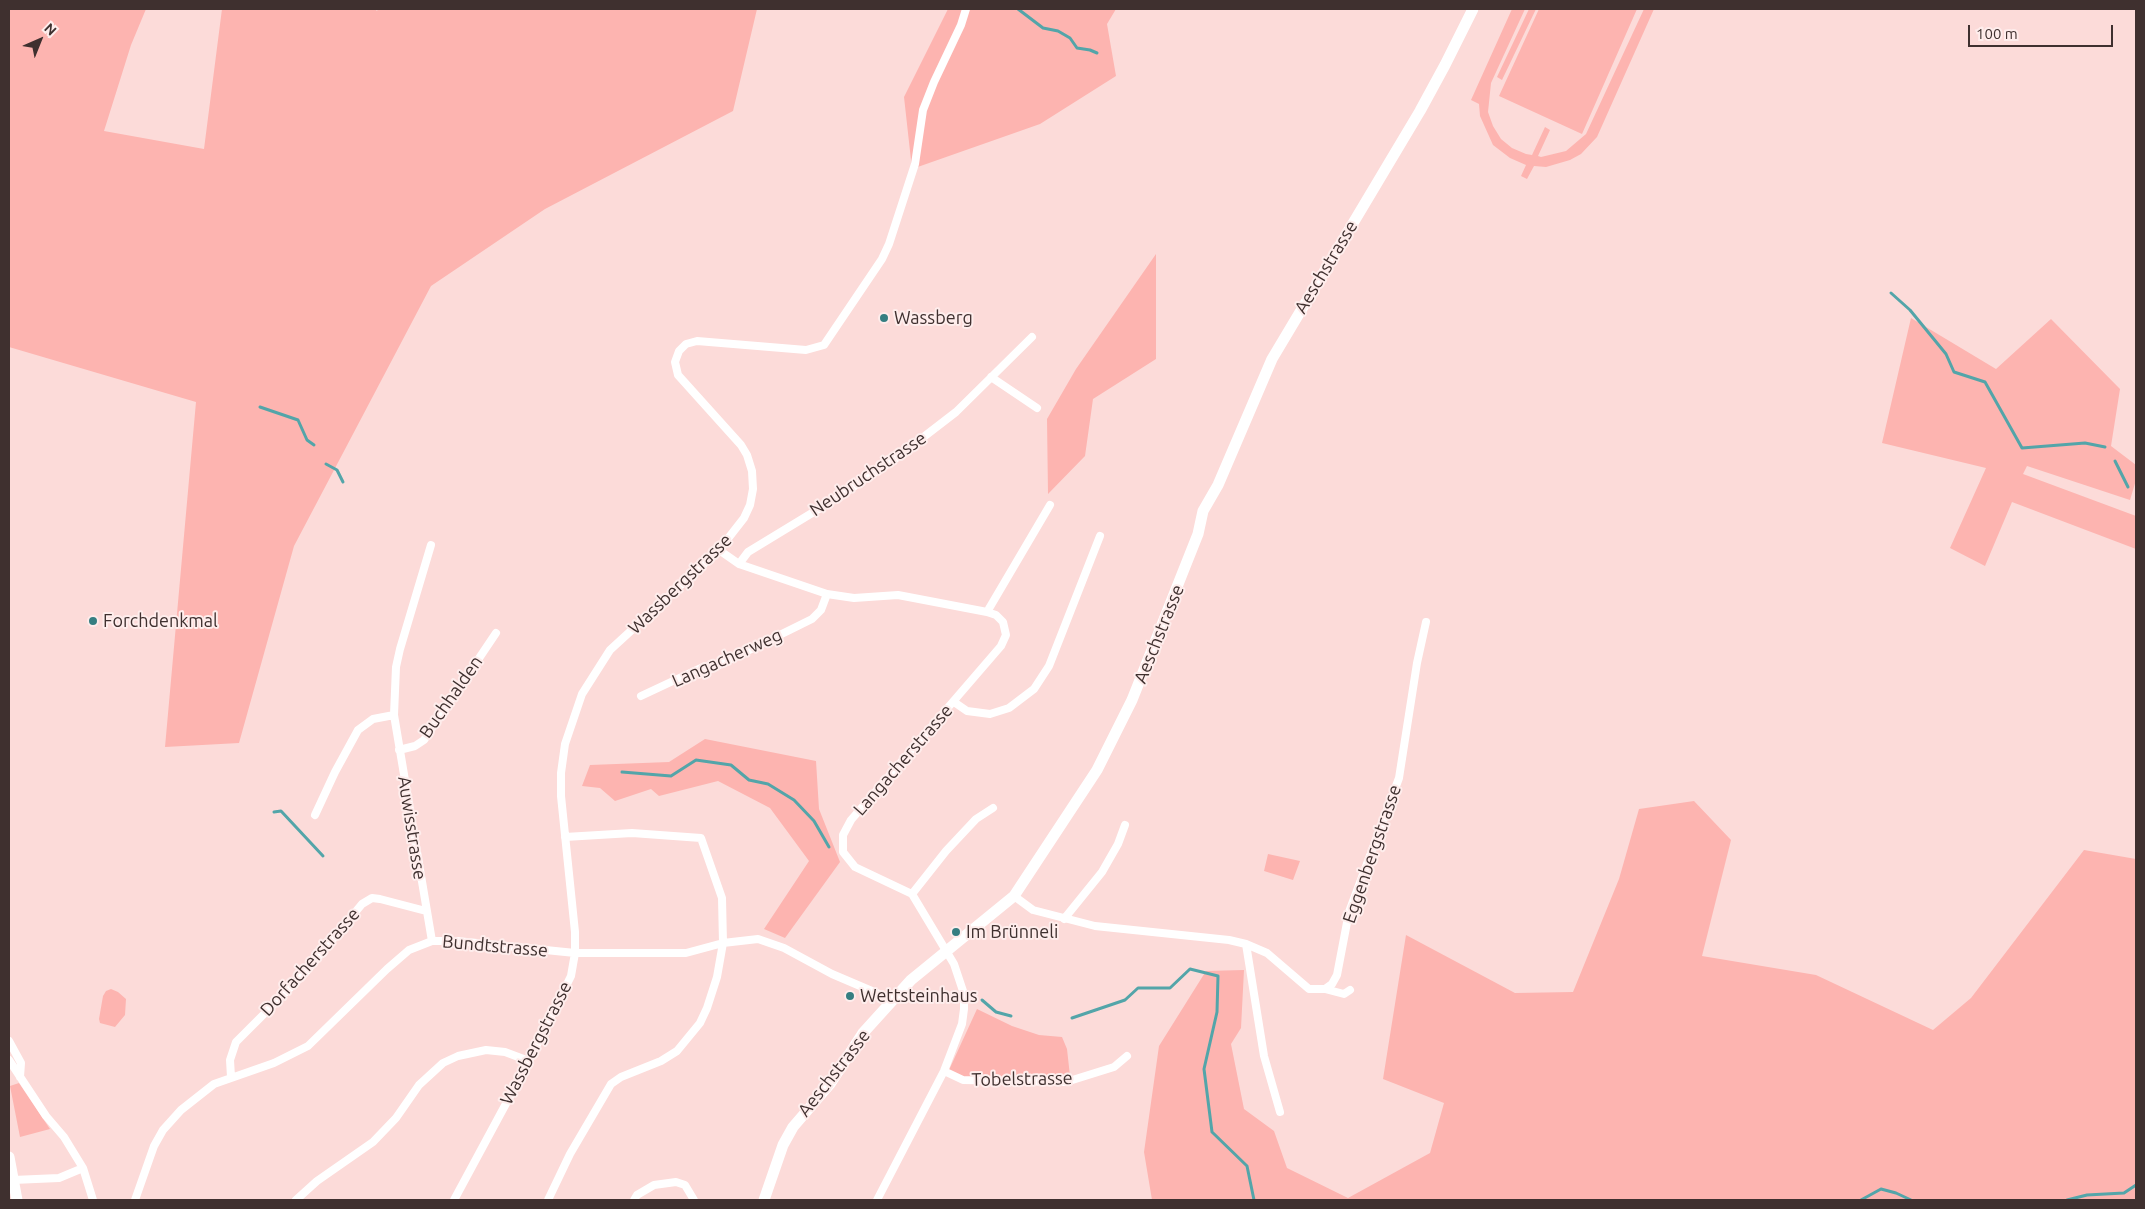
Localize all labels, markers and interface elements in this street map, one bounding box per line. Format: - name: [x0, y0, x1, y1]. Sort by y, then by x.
- north arrow: [15, 15, 65, 65]
- scale bar: [1970, 15, 2115, 47]
- text: N: [41, 20, 60, 39]
- text: 100 m: [1976, 25, 2018, 42]
- street label: Aeschstrasse: [1290, 217, 1362, 317]
- place label: Wassberg: [894, 307, 973, 329]
- marker: Wassberg: [878, 312, 890, 324]
- street label: Neubruchstrasse: [806, 427, 930, 521]
- street label: Wassbergstrasse: [624, 529, 736, 639]
- street label: Aeschstrasse: [1129, 581, 1189, 687]
- place label: Forchdenkmal: [103, 610, 218, 632]
- marker: Forchdenkmal: [87, 615, 99, 627]
- street label: Langacherweg: [669, 624, 785, 692]
- street label: Buchhalden: [415, 652, 487, 742]
- street label: Langacherstrasse: [849, 700, 957, 820]
- street label: Auwisstrasse: [393, 775, 431, 881]
- street label: Eggenbergstrasse: [1338, 782, 1406, 926]
- street label: Dorfacherstrasse: [256, 903, 364, 1021]
- place label: Im Brünneli: [966, 921, 1058, 943]
- marker: Im Brünneli: [950, 926, 962, 938]
- street label: Bundtstrasse: [441, 931, 549, 961]
- street label: Wassbergstrasse: [496, 978, 576, 1108]
- place label: Wettsteinhaus: [860, 985, 978, 1007]
- marker: Wettsteinhaus: [844, 990, 856, 1002]
- street label: Aeschstrasse: [793, 1025, 875, 1121]
- street label: Tobelstrasse: [971, 1067, 1073, 1091]

